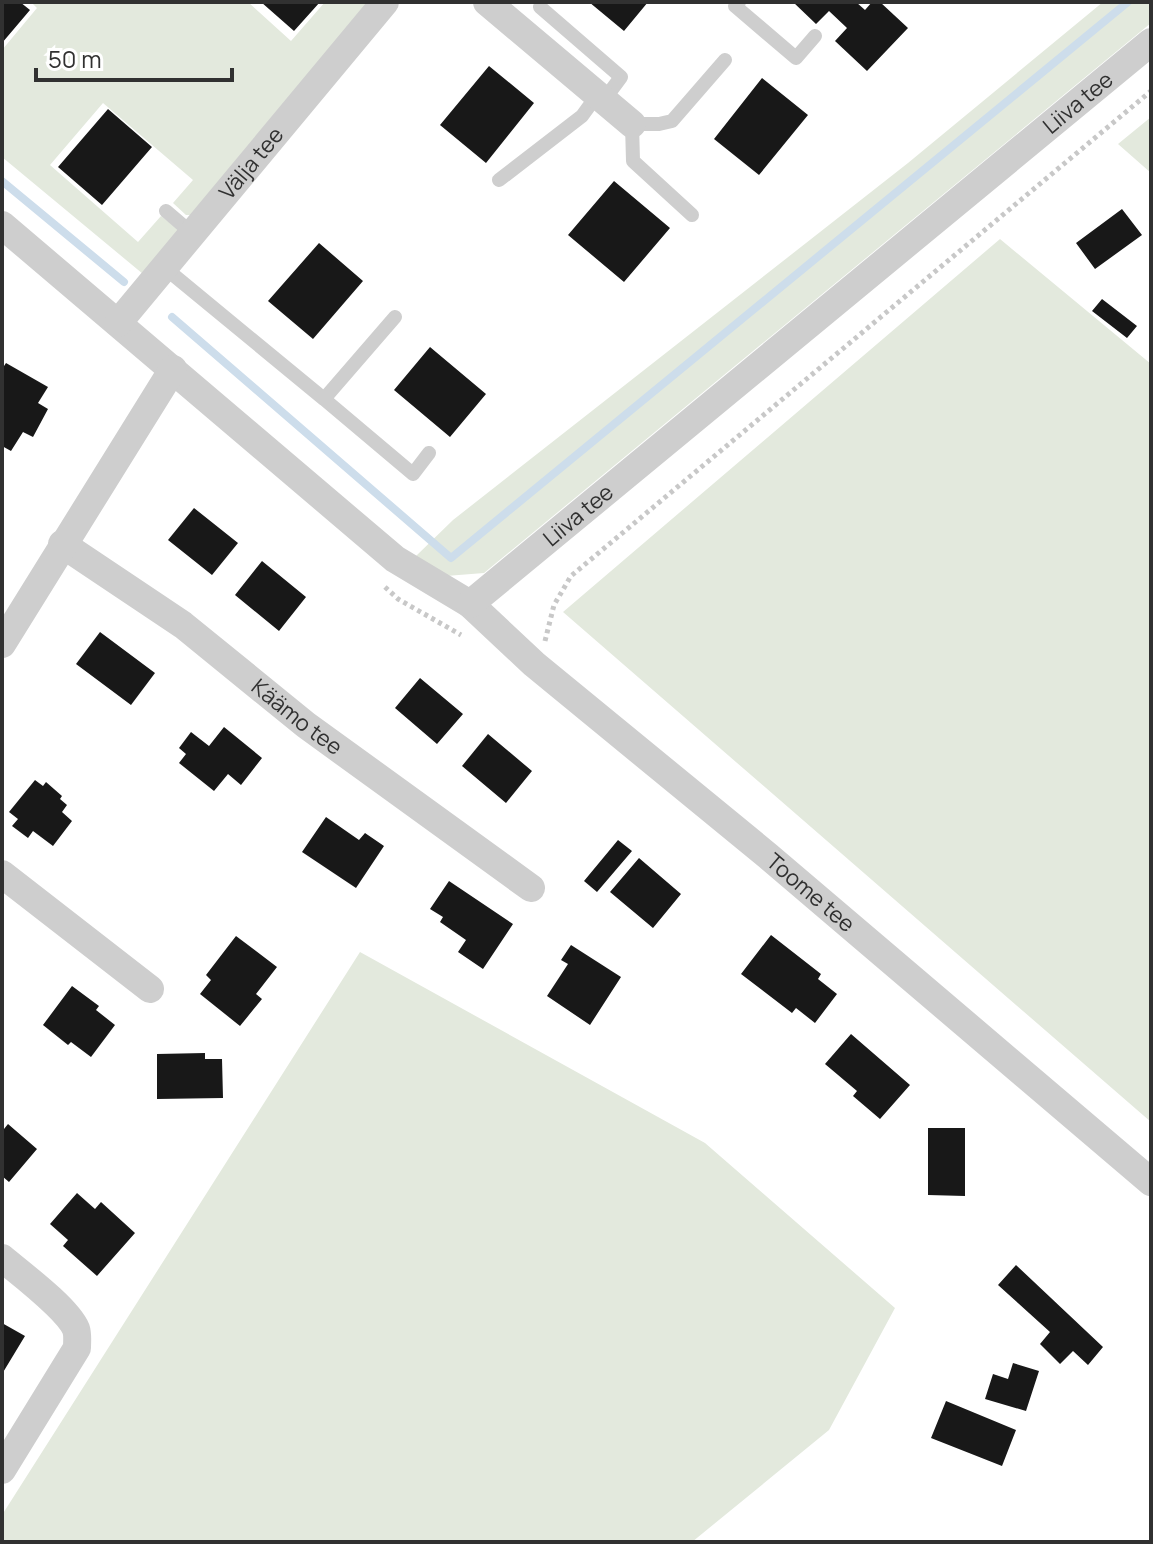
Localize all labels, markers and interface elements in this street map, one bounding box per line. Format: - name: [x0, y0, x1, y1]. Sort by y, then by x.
- scale bar: [36, 32, 232, 82]
- text: 50 m: [48, 42, 102, 75]
- street label: Liiva tee: [1036, 64, 1119, 140]
- street label: Välja tee: [212, 120, 290, 206]
- street label: Liiva tee: [537, 477, 620, 553]
- street label: Käämo tee: [245, 672, 349, 762]
- street label: Toome tee: [760, 846, 862, 939]

